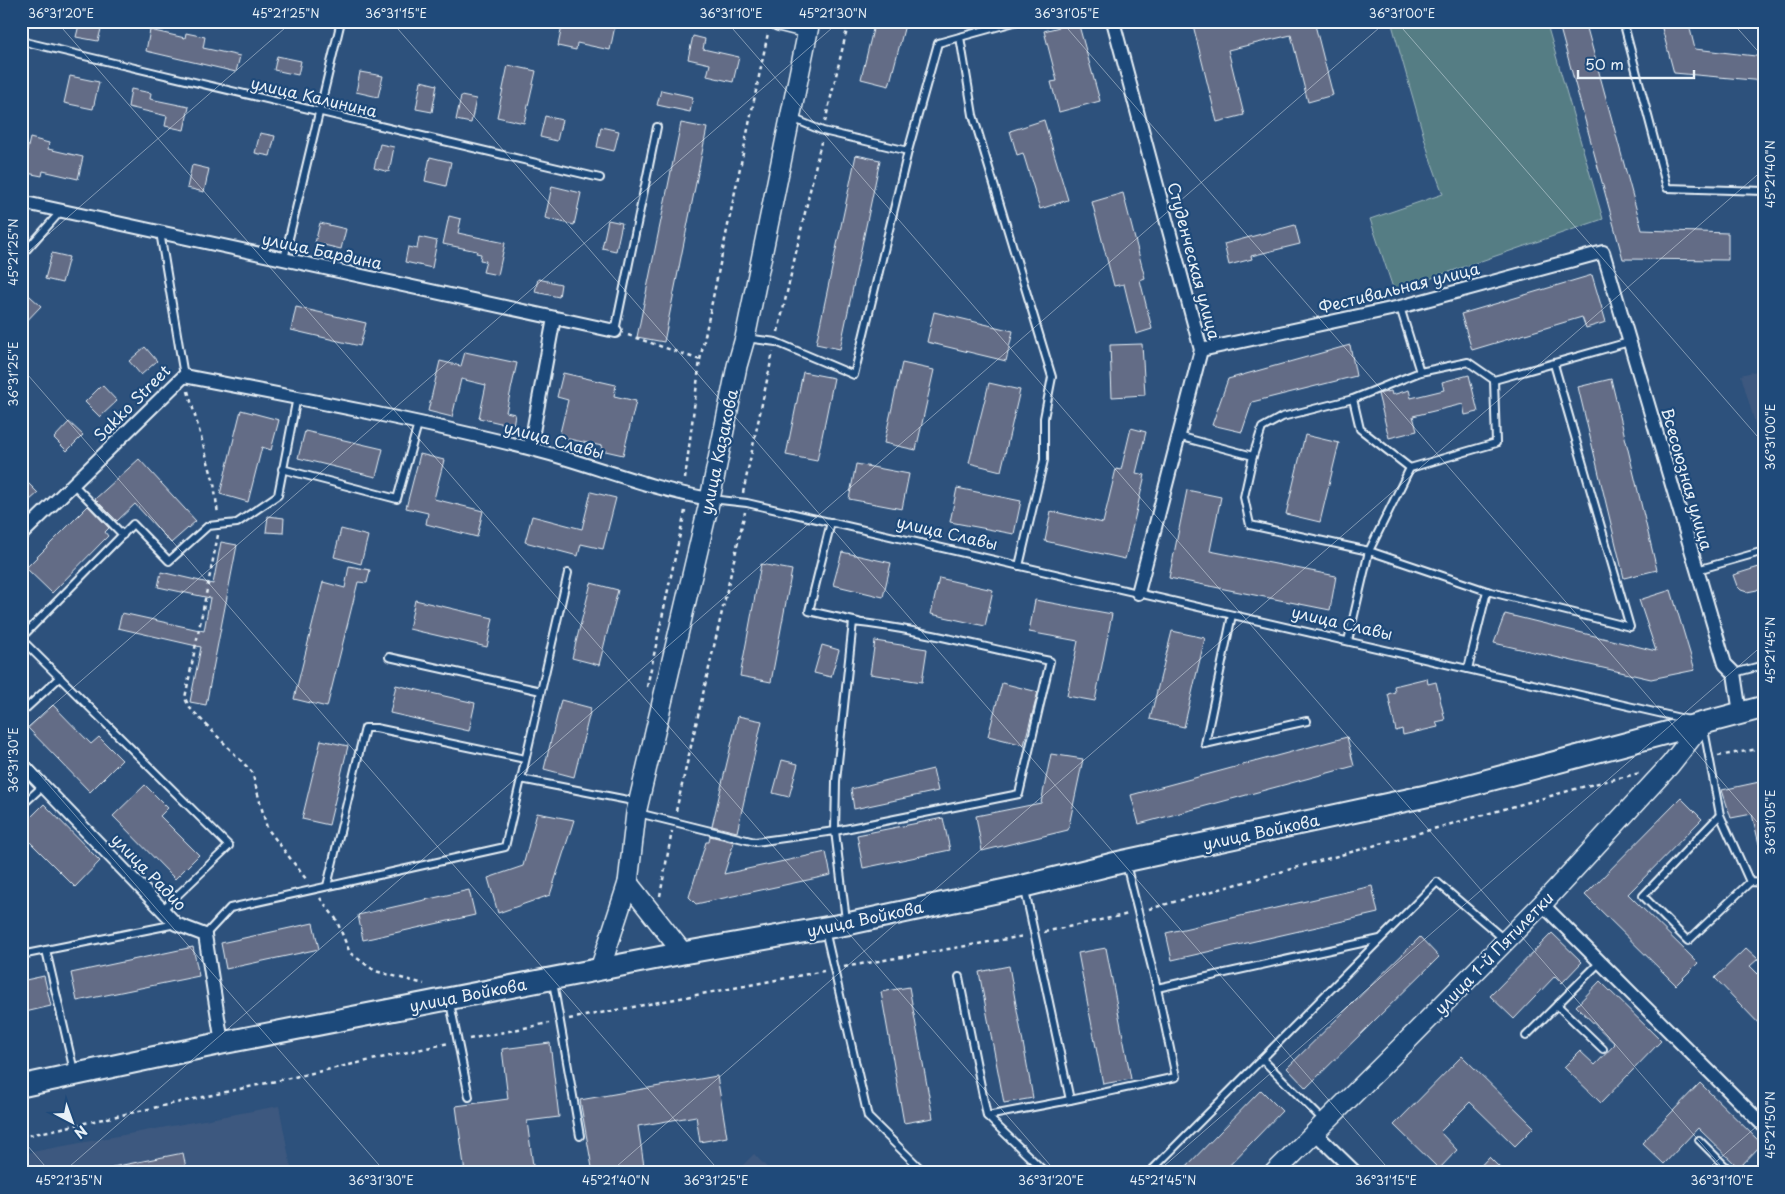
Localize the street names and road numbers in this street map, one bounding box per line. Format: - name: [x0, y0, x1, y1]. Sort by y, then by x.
- street label: улица Калинина: [249, 70, 380, 122]
- street label: Студенческая улица: [1162, 179, 1228, 342]
- street label: улица Бардина: [260, 226, 385, 274]
- street label: Фестивальная улица: [1316, 255, 1482, 319]
- street label: Sakko Street: [87, 358, 175, 446]
- street label: улица Казакова: [693, 387, 743, 517]
- street label: Всесоюзная улица: [1656, 405, 1720, 553]
- street label: улица Славы: [501, 414, 607, 464]
- street label: улица Славы: [894, 509, 1000, 555]
- street label: улица Славы: [1289, 599, 1395, 645]
- street label: улица Войкова: [1200, 807, 1321, 855]
- street label: улица Радио: [106, 827, 193, 916]
- street label: улица 1-й Пятилетки: [1428, 885, 1558, 1019]
- street label: улица Войкова: [804, 894, 925, 942]
- street label: улица Войкова: [407, 971, 528, 1017]

